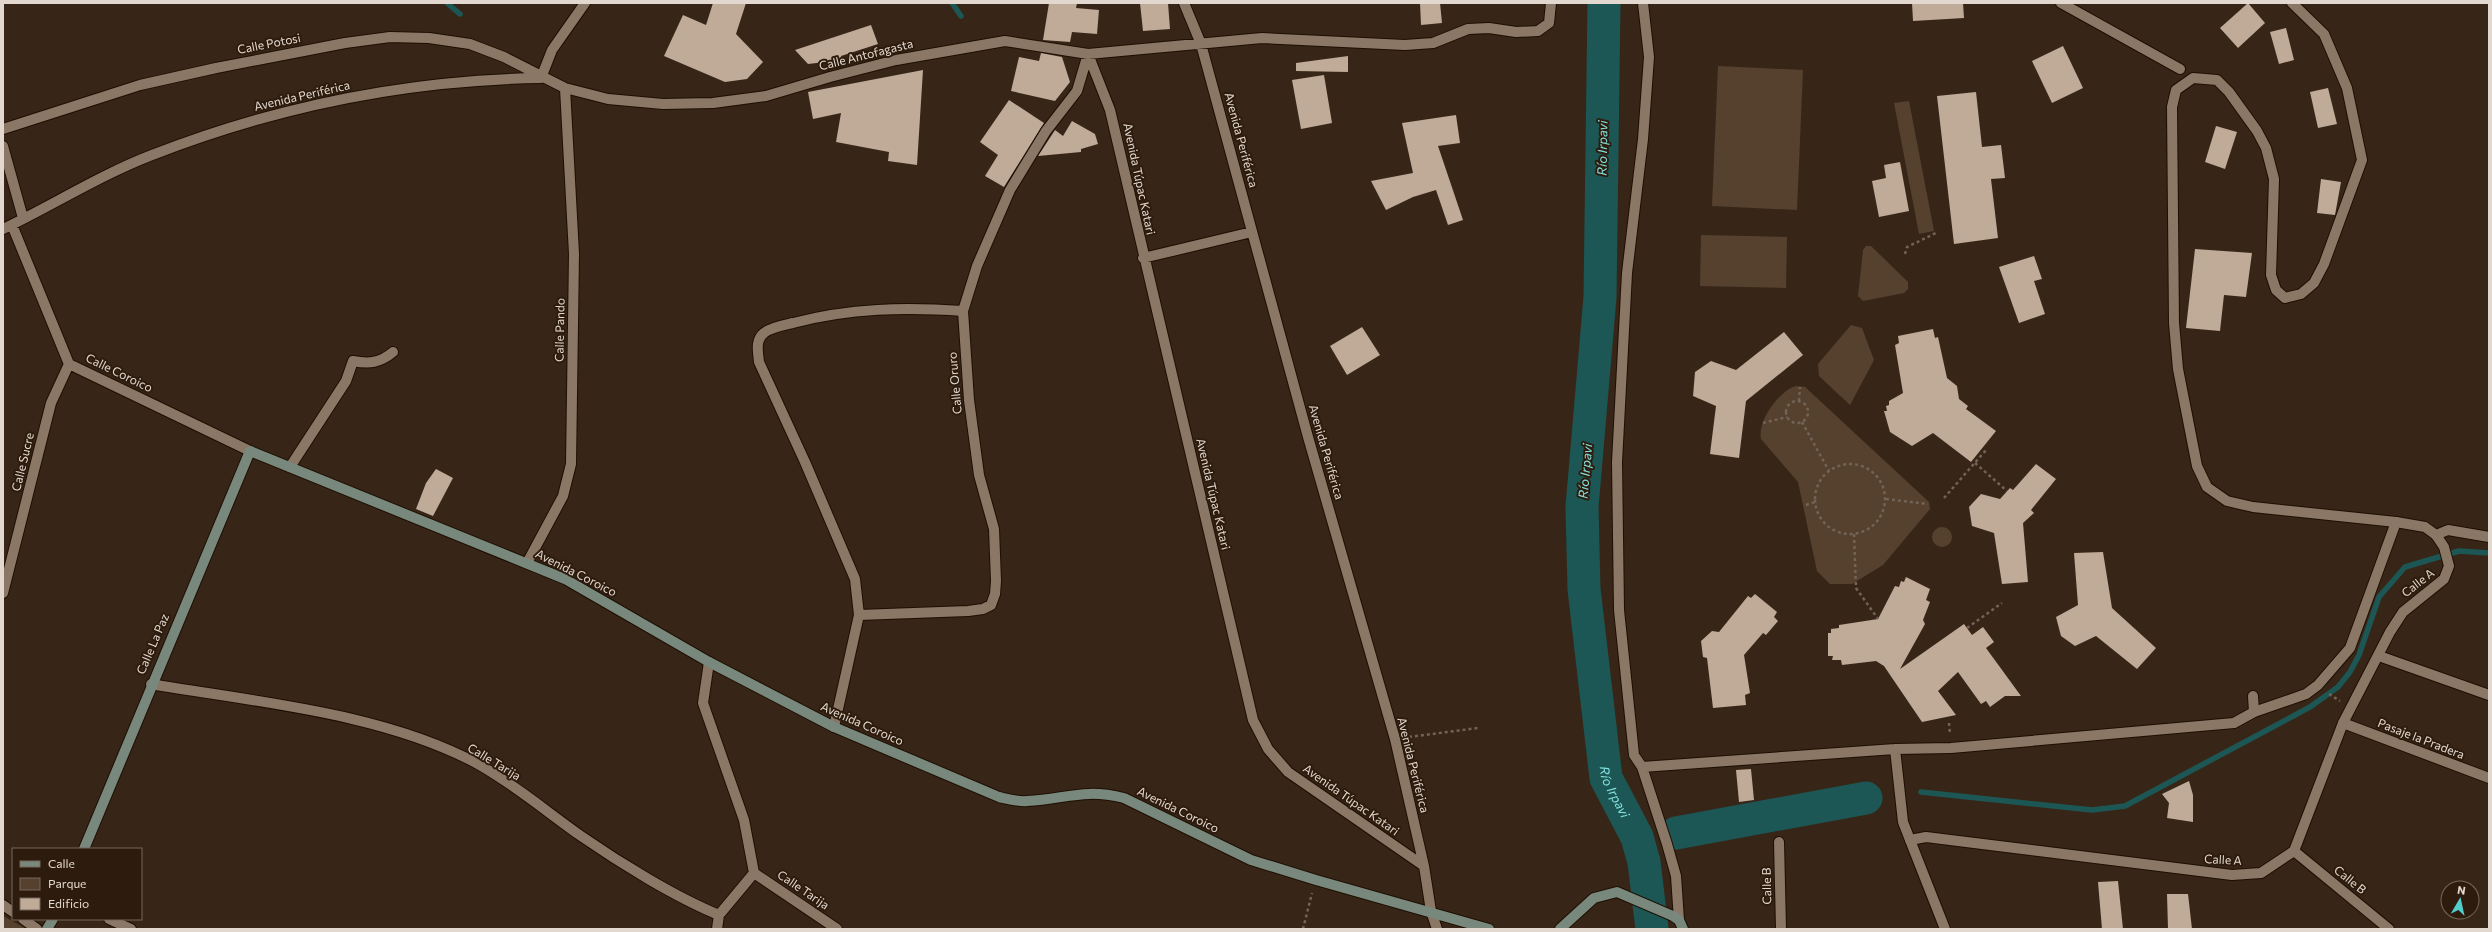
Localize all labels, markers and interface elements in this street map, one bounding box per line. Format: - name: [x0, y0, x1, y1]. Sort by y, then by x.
- street label: Calle Potosi: [236, 30, 302, 56]
- street label: Calle Antofagasta: [817, 36, 914, 72]
- street label: Avenida Periférica: [252, 77, 351, 113]
- street label: Avenida Periférica: [1223, 91, 1261, 189]
- water label: Río Irpavi: [1594, 120, 1610, 176]
- street label: Avenida Túpac Katari: [1121, 122, 1159, 236]
- street label: Calle Pando: [551, 298, 567, 362]
- street label: Calle Coroico: [84, 350, 155, 394]
- street label: Calle Oruro: [944, 351, 964, 415]
- street label: Avenida Periférica: [1307, 403, 1347, 501]
- street label: Calle Sucre: [8, 431, 36, 492]
- street label: Avenida Túpac Katari: [1194, 437, 1234, 551]
- water label: Río Irpavi: [1575, 442, 1595, 499]
- street label: Avenida Coroico: [534, 546, 619, 599]
- street label: Calle A: [2398, 565, 2436, 599]
- street label: Calle La Paz: [133, 611, 171, 676]
- street label: Avenida Coroico: [819, 699, 906, 748]
- street label: Pasaje la Pradera: [2376, 715, 2467, 761]
- street label: Avenida Periférica: [1395, 716, 1433, 814]
- street label: Calle Tarija: [465, 740, 524, 782]
- street label: Avenida Túpac Katari: [1301, 761, 1402, 838]
- water label: Río Irpavi: [1597, 765, 1634, 821]
- street label: Avenida Coroico: [1135, 783, 1221, 835]
- legend: [12, 848, 142, 920]
- street label: Calle A: [2204, 851, 2242, 867]
- text: Calle: [48, 856, 75, 870]
- street label: Calle B: [2332, 862, 2370, 896]
- street label: Calle Tarija: [775, 867, 832, 912]
- street label: Calle B: [1759, 867, 1773, 905]
- text: Parque: [48, 876, 86, 890]
- north arrow: [2440, 880, 2480, 920]
- text: N: [2457, 883, 2467, 897]
- text: Edificio: [48, 896, 89, 910]

